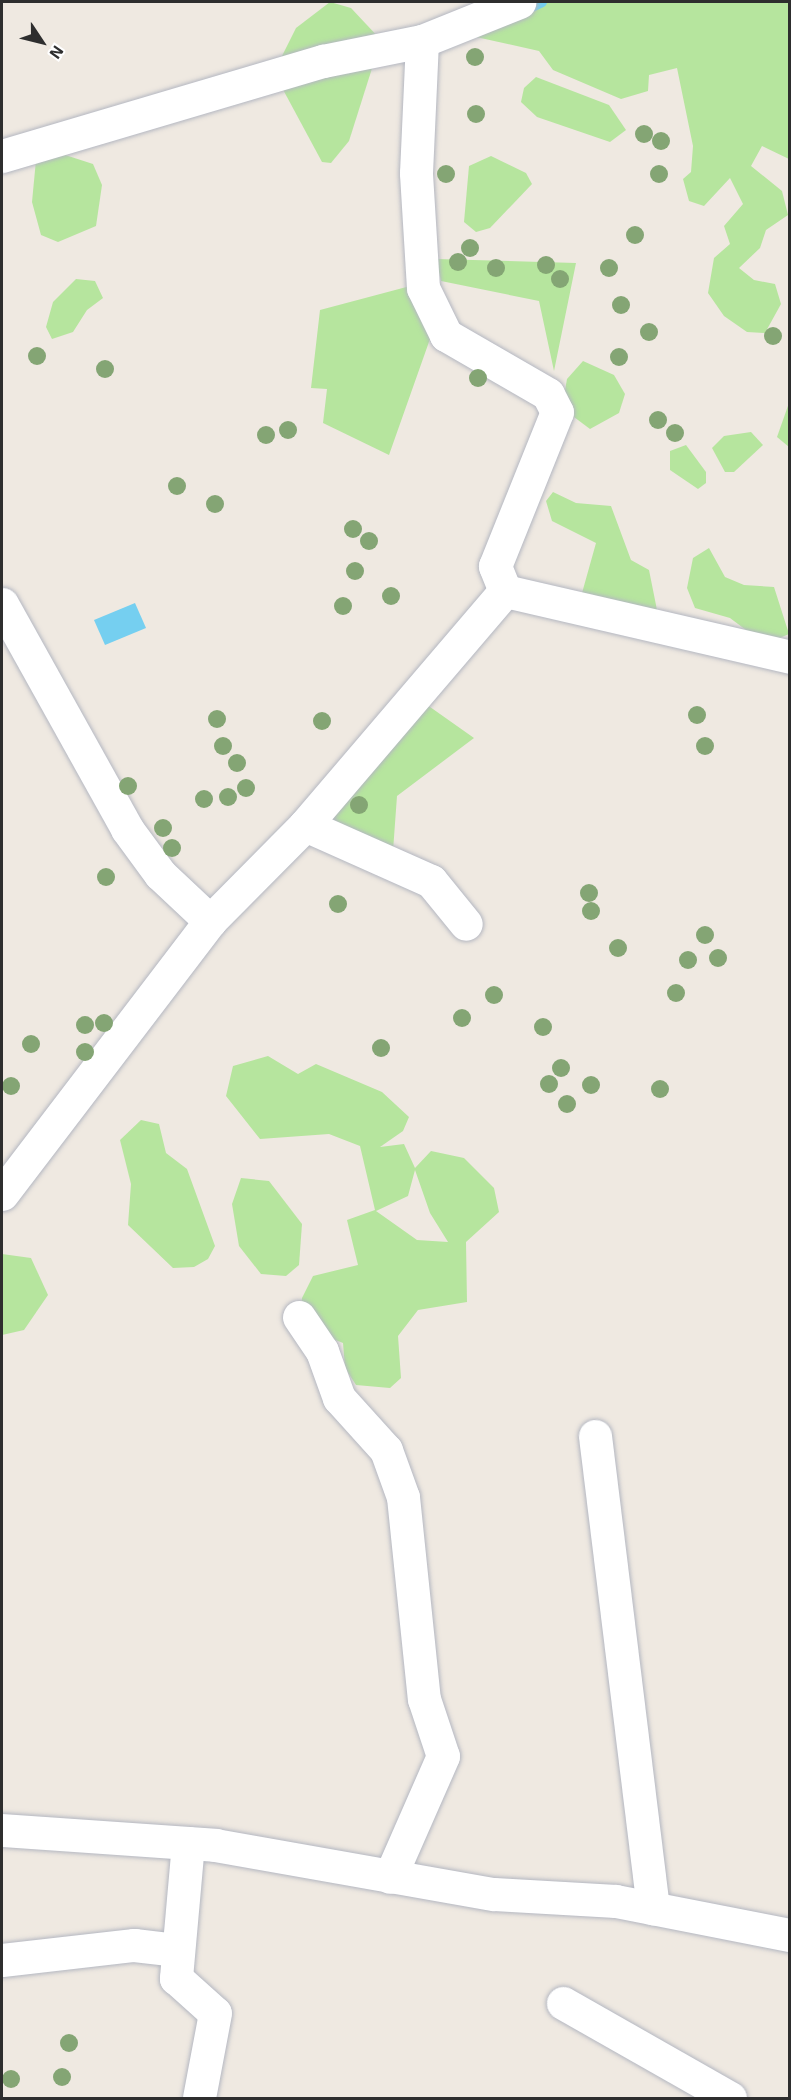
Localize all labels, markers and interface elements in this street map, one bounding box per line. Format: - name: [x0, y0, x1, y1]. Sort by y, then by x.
- north arrow: [12, 12, 72, 72]
- text: N: [46, 42, 68, 63]

